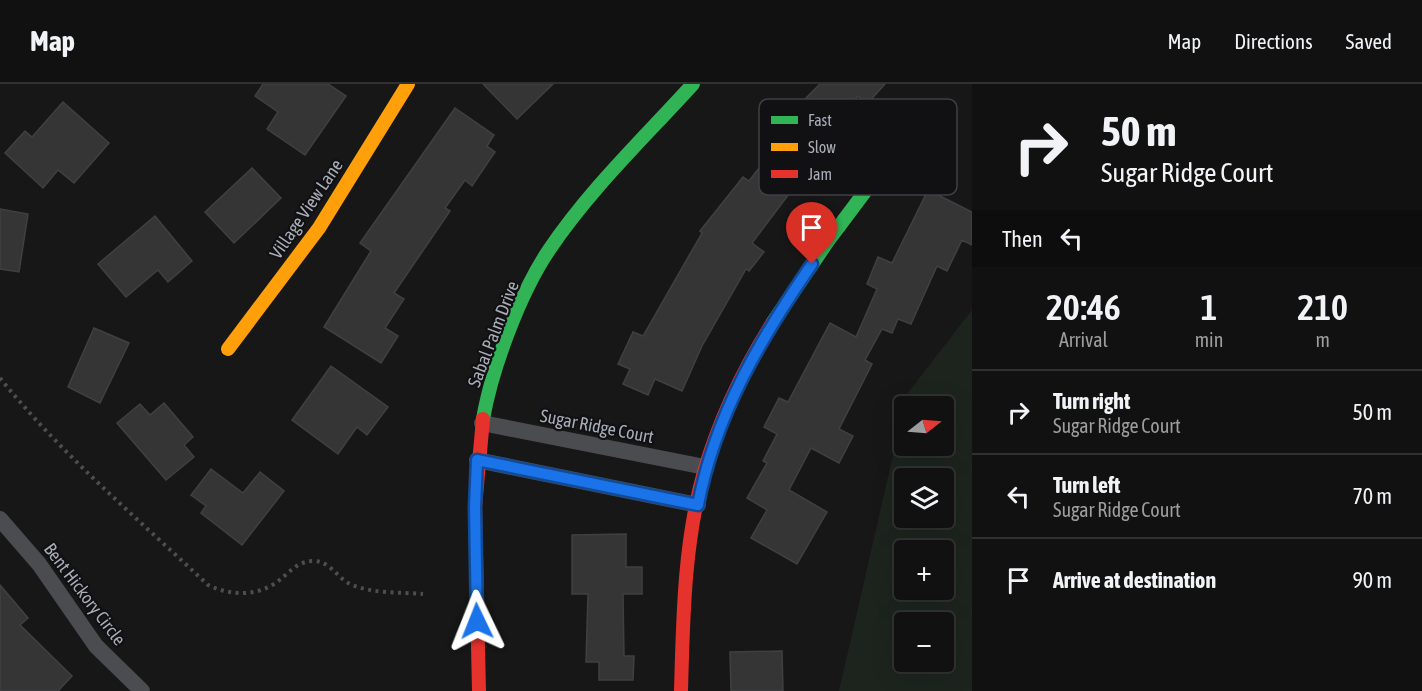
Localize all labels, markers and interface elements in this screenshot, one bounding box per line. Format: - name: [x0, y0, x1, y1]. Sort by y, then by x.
- text: Map: [30, 25, 75, 57]
- text: Map: [1167, 29, 1201, 53]
- text: Directions: [1234, 29, 1313, 53]
- text: Saved: [1346, 29, 1392, 53]
- legend: [759, 99, 957, 195]
- text: 50 m: [1101, 107, 1176, 155]
- icon: right: [1002, 108, 1080, 186]
- text: Fast: [808, 111, 832, 129]
- text: Slow: [808, 138, 836, 156]
- street label: Village View Lane: [265, 155, 347, 263]
- text: Sugar Ridge Court: [1101, 157, 1274, 188]
- text: Jam: [808, 165, 832, 183]
- pin: [786, 202, 837, 264]
- icon: arrive: [795, 211, 828, 244]
- icon: left: [1055, 222, 1088, 255]
- text: Then: [1002, 226, 1043, 252]
- street label: Sabal Palm Drive: [463, 278, 523, 390]
- text: 20:46: [1046, 286, 1121, 328]
- text: 1: [1201, 286, 1217, 328]
- text: 210: [1297, 286, 1348, 328]
- text: Arrival: [1059, 328, 1108, 351]
- text: min: [1195, 328, 1223, 351]
- text: m: [1315, 328, 1330, 351]
- text: Turn right: [1053, 388, 1130, 414]
- north arrow: [894, 396, 954, 456]
- map controls: [894, 396, 954, 672]
- icon: right: [1002, 396, 1035, 429]
- text: 50 m: [1352, 399, 1392, 425]
- street label: Sugar Ridge Court: [539, 405, 655, 447]
- text: Sugar Ridge Court: [1053, 414, 1181, 437]
- button: layers: [894, 468, 954, 528]
- text: Turn left: [1053, 472, 1120, 498]
- icon: left: [1002, 480, 1035, 513]
- text: 70 m: [1352, 483, 1392, 509]
- text: Sugar Ridge Court: [1053, 498, 1181, 521]
- street label: Bent Hickory Circle: [40, 539, 130, 649]
- button: +: [894, 540, 954, 600]
- icon: arrive: [1002, 564, 1035, 597]
- text: Arrive at destination: [1053, 567, 1216, 593]
- text: 90 m: [1352, 567, 1392, 593]
- position arrow: [445, 589, 509, 653]
- button: −: [894, 612, 954, 672]

